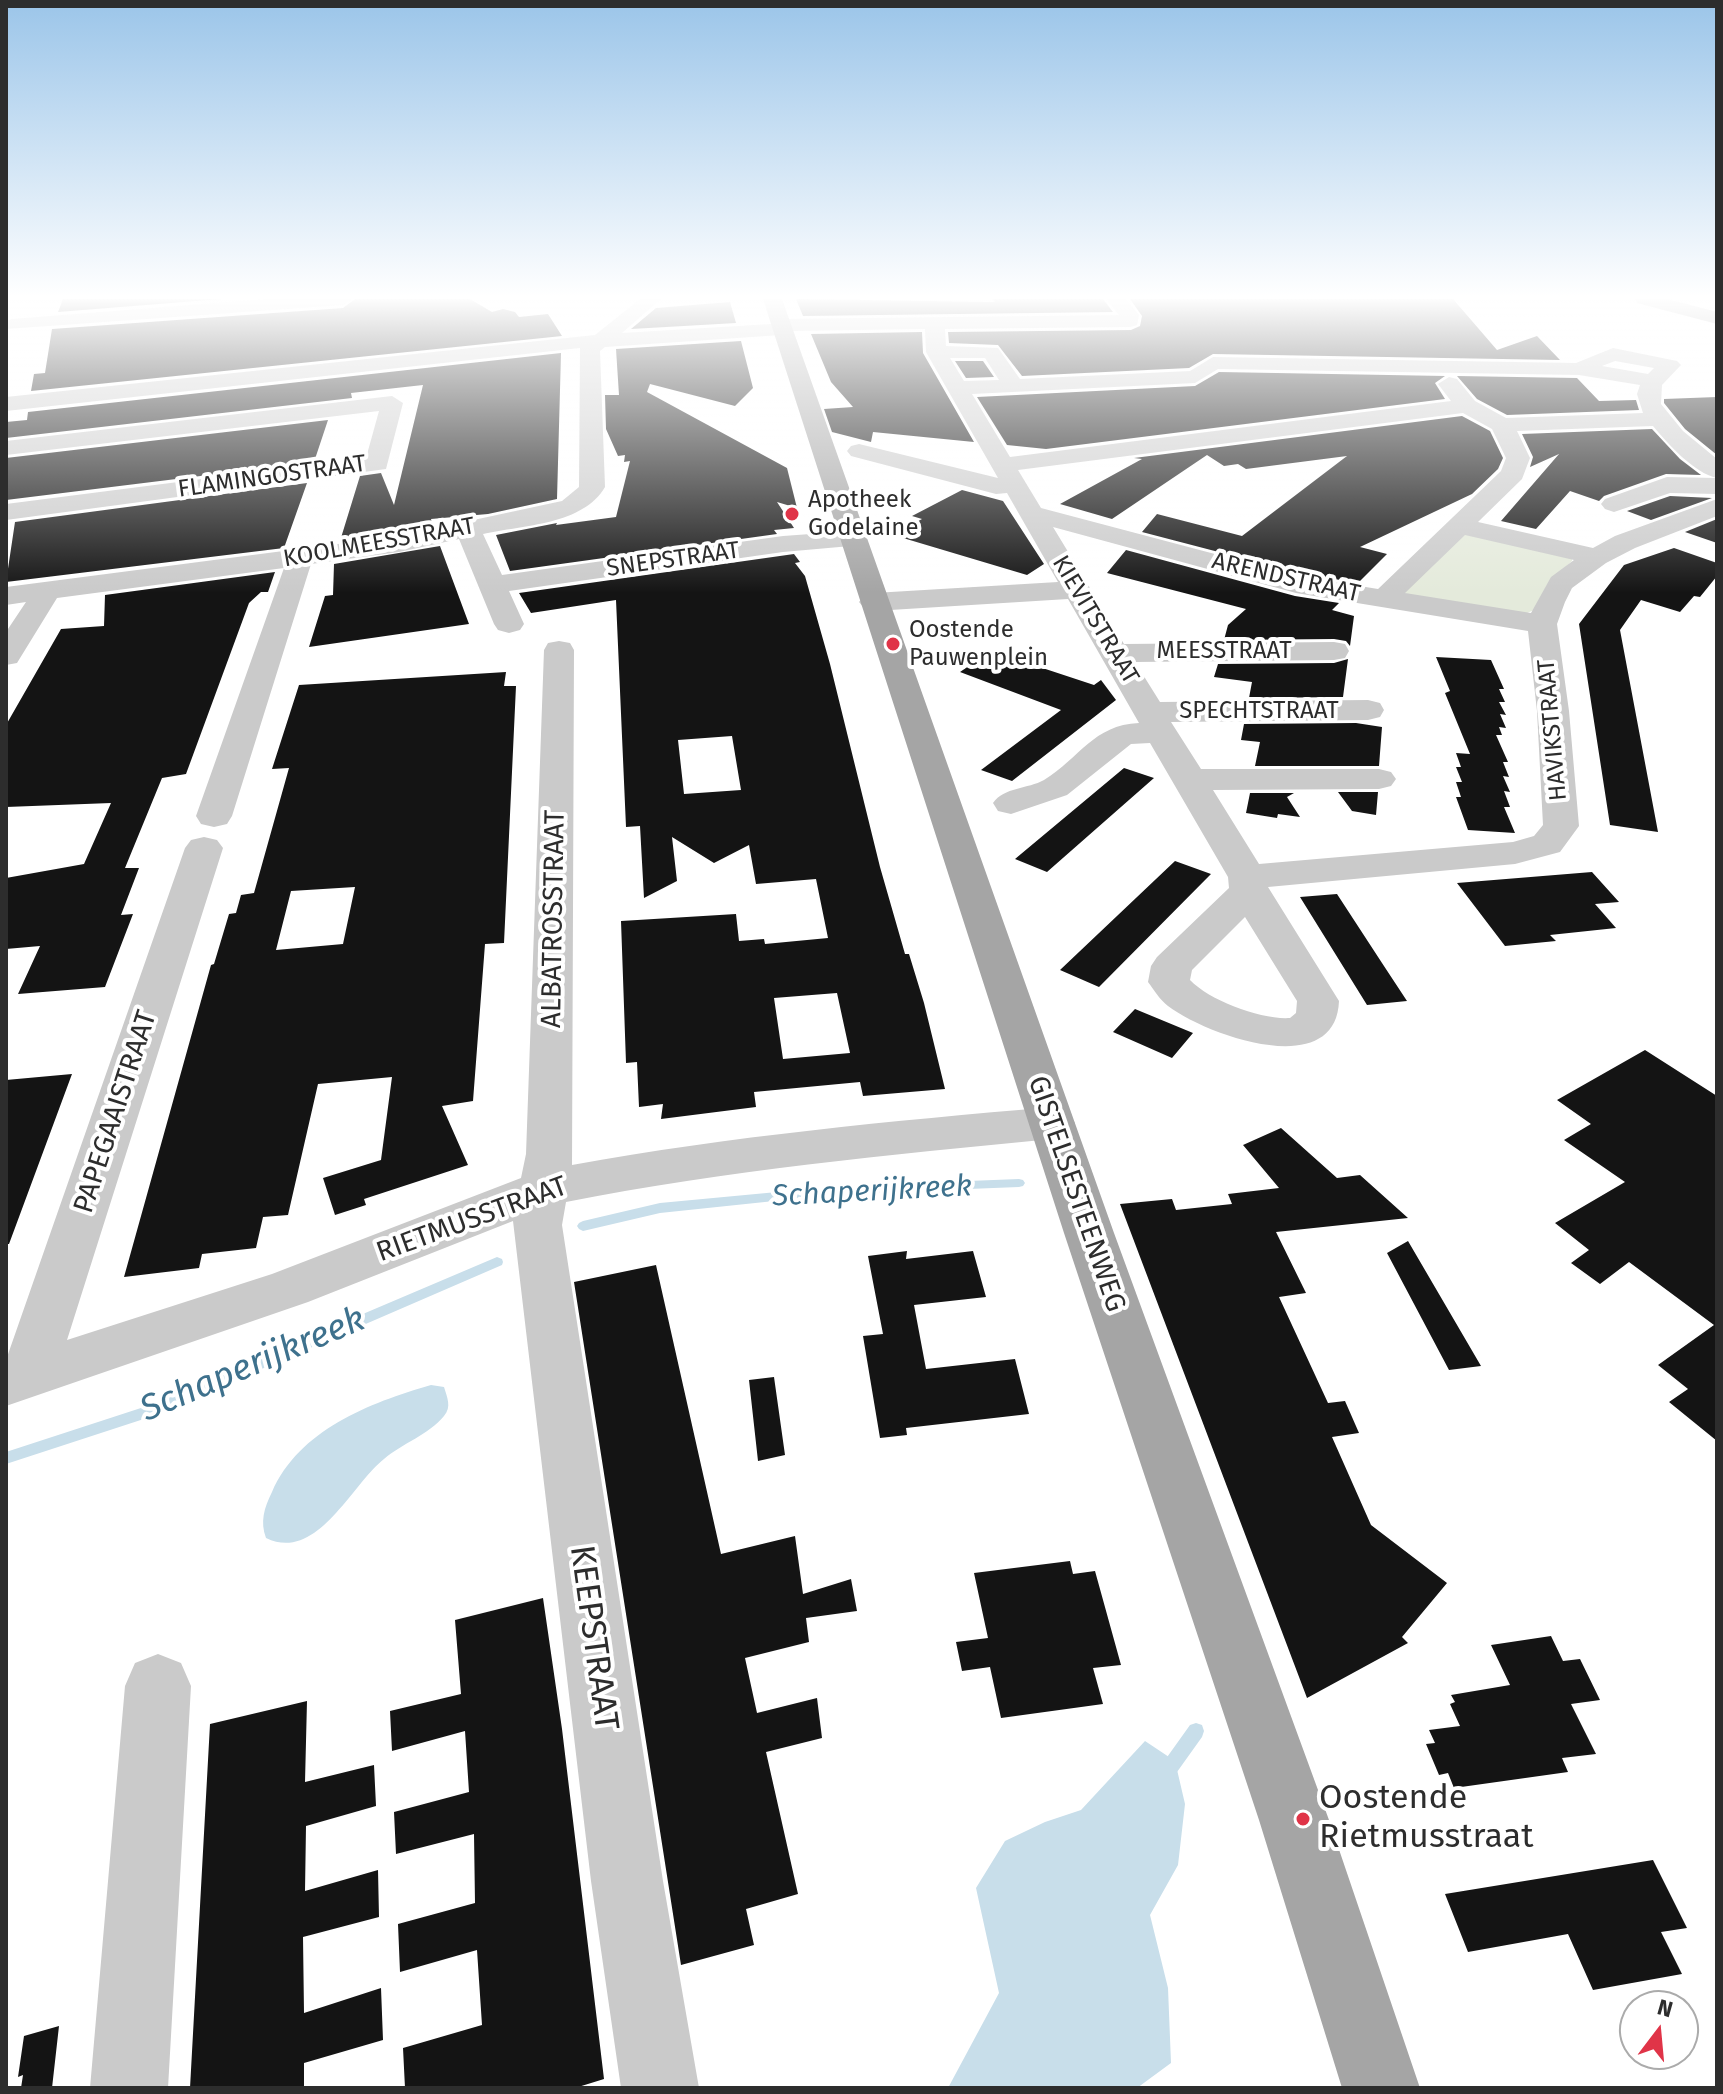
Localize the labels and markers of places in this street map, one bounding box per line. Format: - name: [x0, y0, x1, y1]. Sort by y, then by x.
- place label: Apotheek Godelaine: [808, 486, 918, 542]
- marker: Apotheek Godelaine: [783, 505, 801, 523]
- place label: Oostende Pauwenplein: [909, 616, 1048, 672]
- marker: Oostende Pauwenplein: [884, 635, 902, 653]
- place label: Oostende Rietmusstraat: [1319, 1779, 1534, 1858]
- marker: Oostende Rietmusstraat: [1294, 1810, 1312, 1828]

